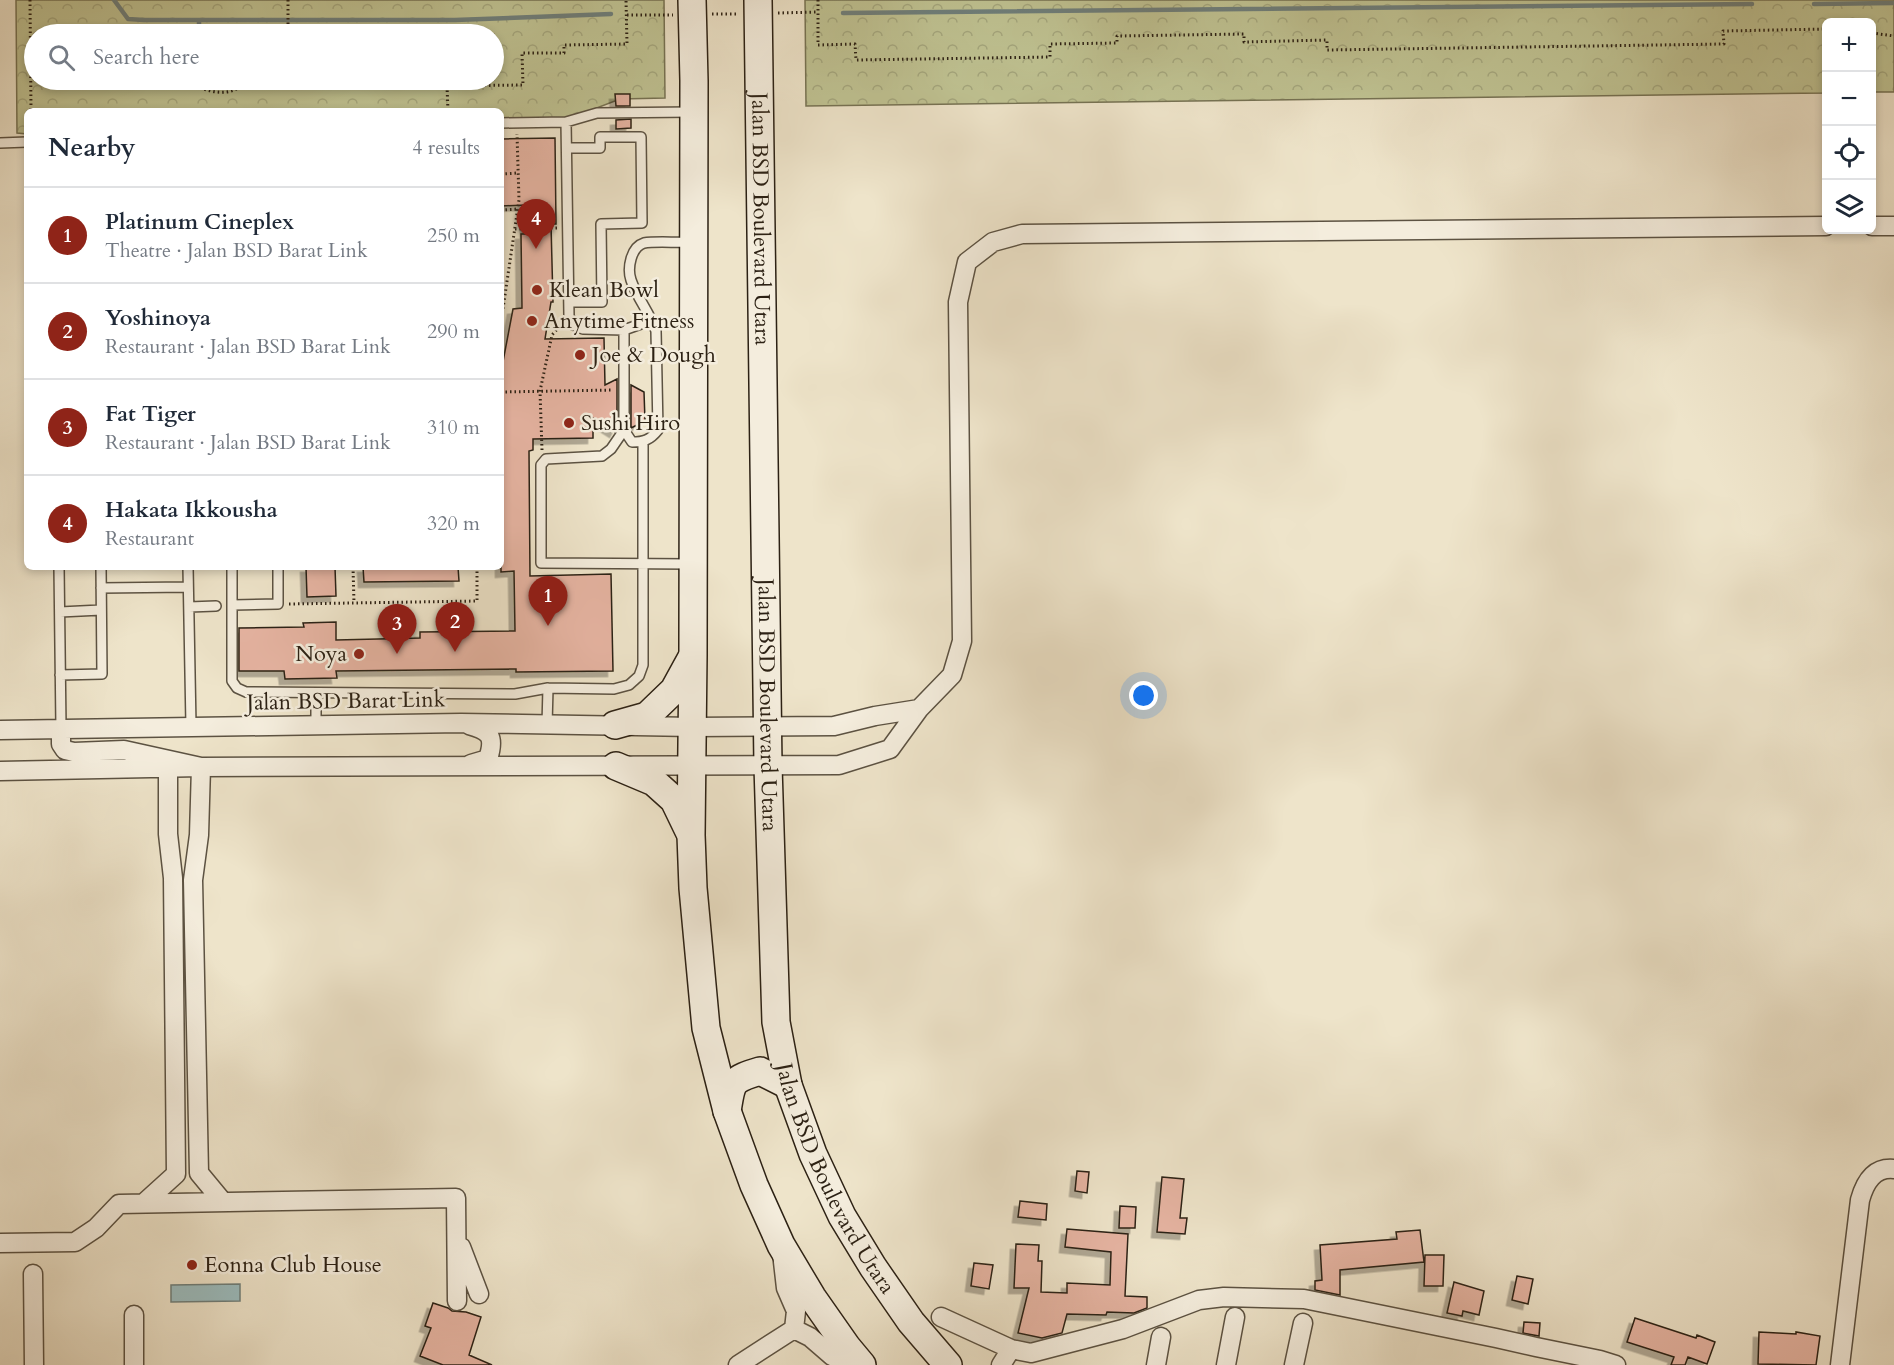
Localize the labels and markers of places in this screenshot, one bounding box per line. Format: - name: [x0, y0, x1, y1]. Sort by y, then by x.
- pin: 4: [516, 200, 556, 249]
- place label: Klean Bowl: [549, 275, 659, 305]
- marker: Klean Bowl: [530, 283, 544, 297]
- place label: Anytime Fitness: [544, 306, 694, 336]
- marker: Anytime Fitness: [525, 314, 539, 328]
- place label: Joe & Dough: [589, 340, 716, 370]
- marker: Joe & Dough: [573, 348, 587, 362]
- place label: Sushi Hiro: [581, 408, 680, 438]
- marker: Sushi Hiro: [562, 416, 576, 430]
- pin: 1: [528, 576, 568, 626]
- pin: 2: [436, 602, 474, 652]
- pin: 3: [378, 604, 416, 654]
- place label: Noya: [295, 639, 347, 669]
- marker: Noya: [352, 647, 366, 661]
- place label: Eonna Club House: [204, 1250, 382, 1280]
- marker: Eonna Club House: [185, 1258, 199, 1272]

